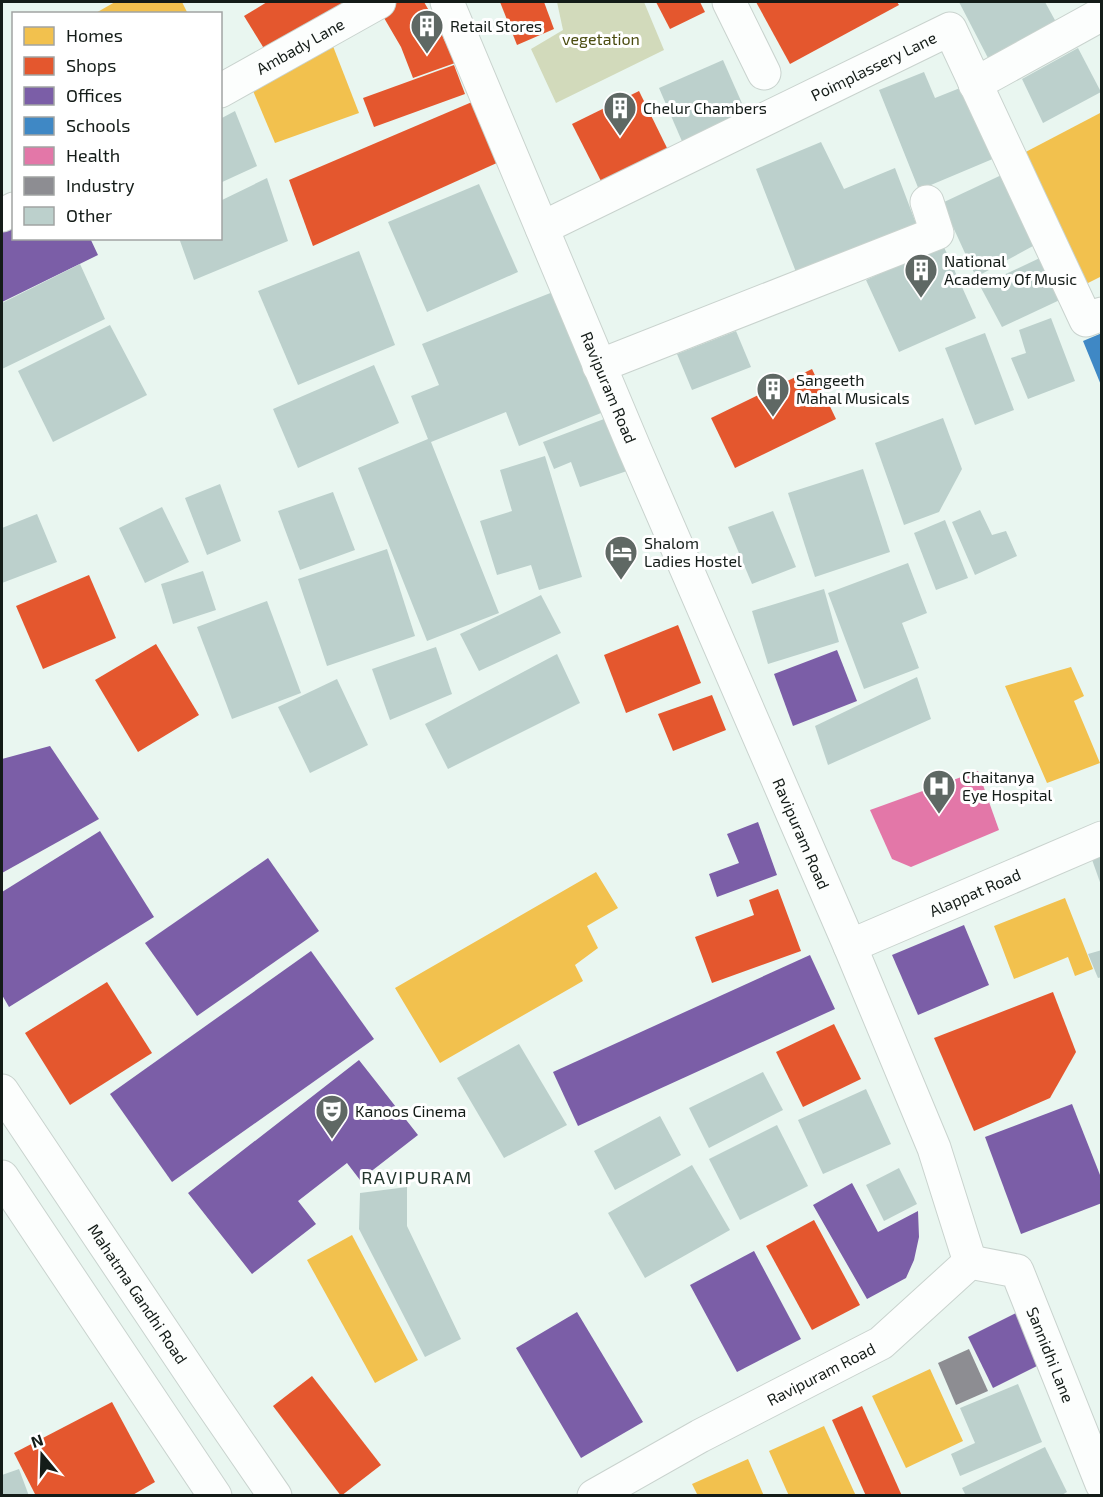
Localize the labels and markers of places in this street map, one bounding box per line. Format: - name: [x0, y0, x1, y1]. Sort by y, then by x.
- building icon: Retail Stores: [409, 8, 445, 55]
- place label: Retail Stores: [450, 16, 542, 35]
- building icon: Chelur Chambers: [602, 90, 638, 137]
- place label: Chelur Chambers: [643, 98, 767, 117]
- place label: National Academy Of Music: [944, 251, 1077, 288]
- building icon: National Academy Of Music: [903, 252, 939, 299]
- place label: Sangeeth Mahal Musicals: [796, 370, 910, 407]
- building icon: Sangeeth Mahal Musicals: [755, 371, 791, 418]
- place label: Shalom Ladies Hostel: [644, 533, 742, 570]
- hotel icon: Shalom Ladies Hostel: [603, 534, 639, 581]
- place label: Chaitanya Eye Hospital: [962, 767, 1053, 804]
- hospital icon: Chaitanya Eye Hospital: [921, 768, 957, 815]
- theatre icon: Kanoos Cinema: [314, 1093, 350, 1140]
- place label: Kanoos Cinema: [355, 1101, 466, 1120]

